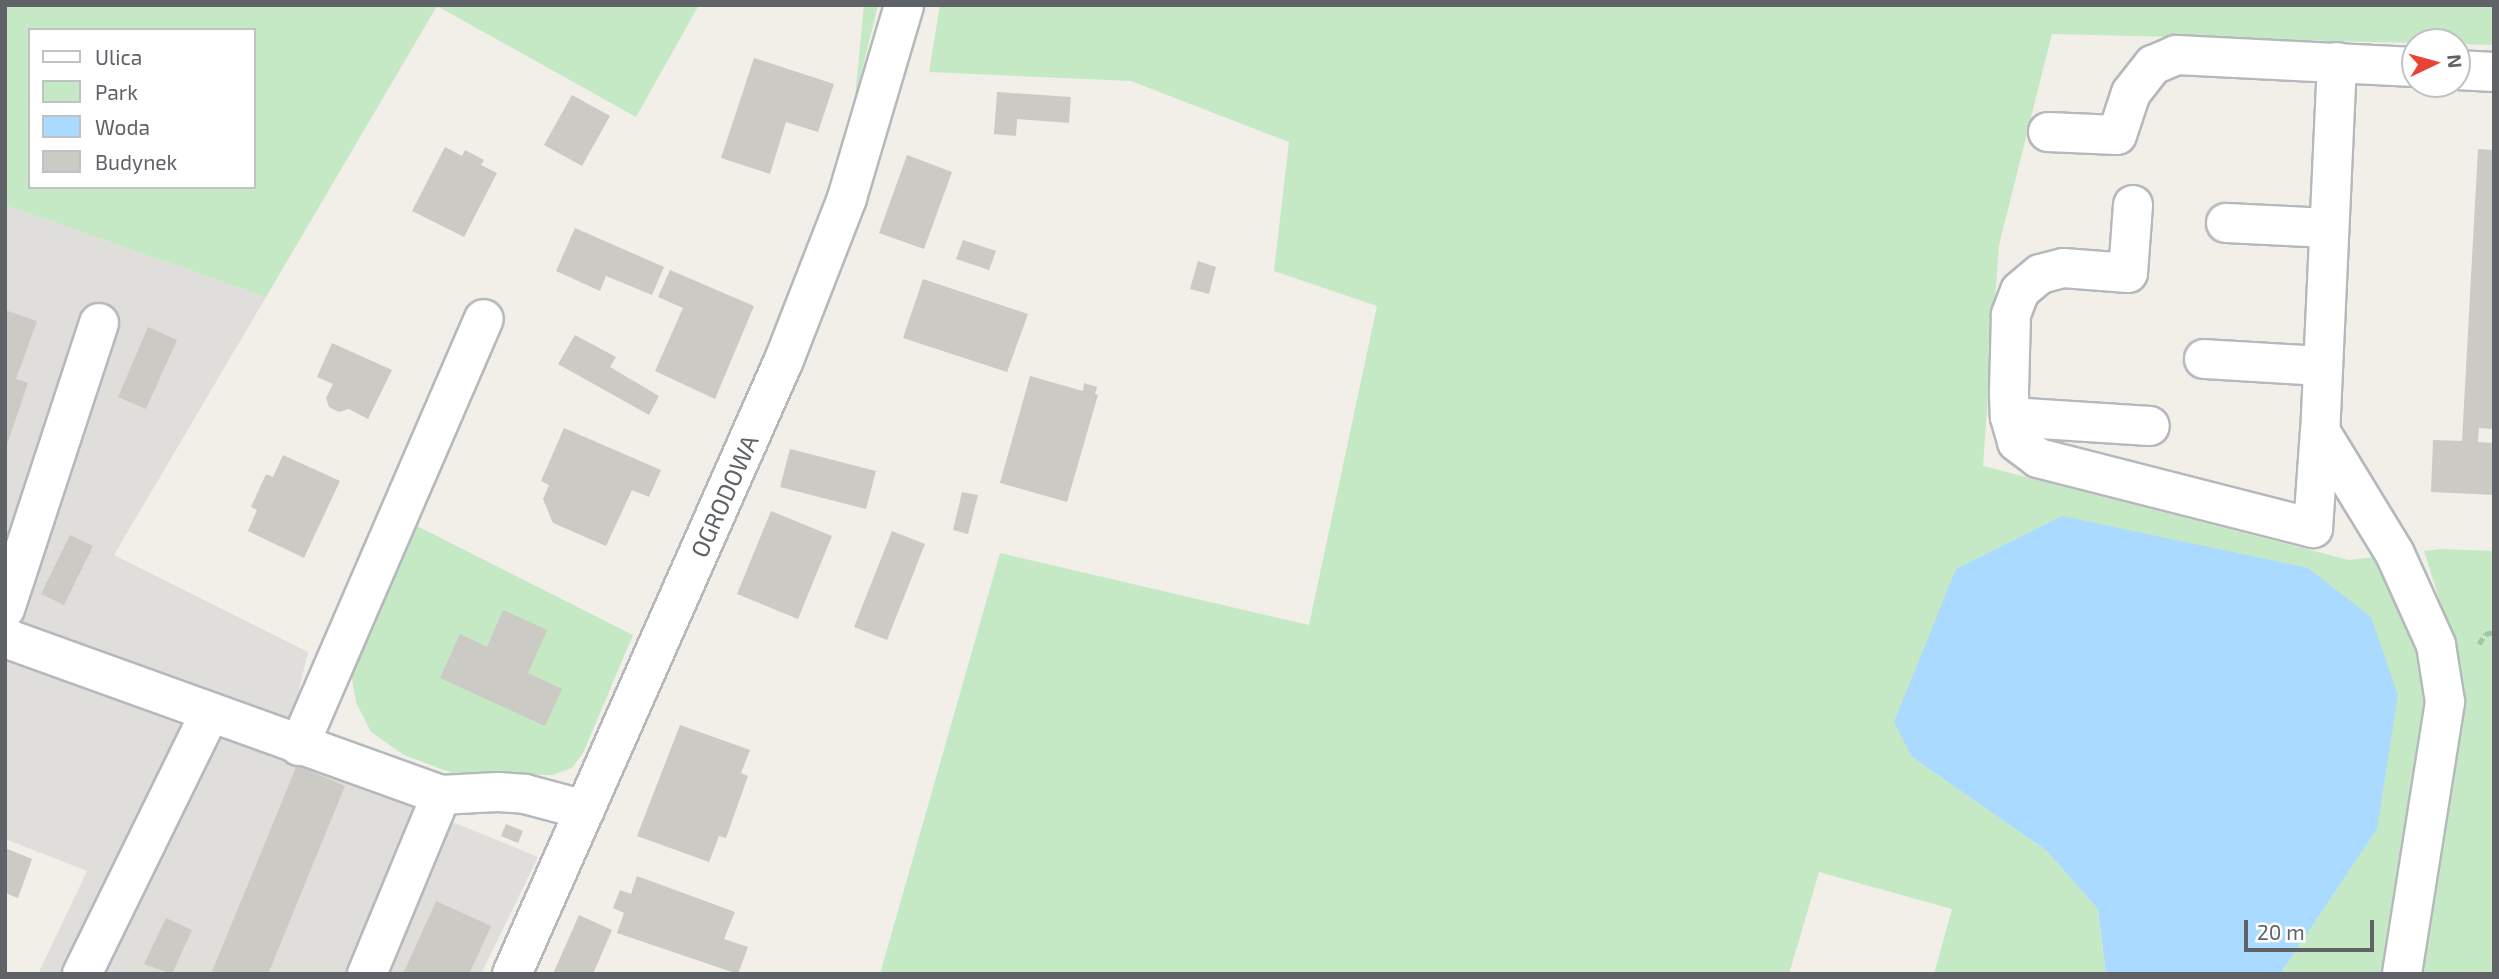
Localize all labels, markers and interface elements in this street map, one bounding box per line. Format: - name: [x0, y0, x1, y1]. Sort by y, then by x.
- legend: [28, 28, 256, 189]
- north arrow: [2401, 28, 2471, 98]
- text: Ulica: [95, 44, 142, 69]
- text: N: [2443, 53, 2467, 69]
- text: Park: [95, 79, 138, 104]
- text: Woda: [95, 114, 150, 139]
- text: Budynek: [95, 149, 177, 174]
- street label: OGRODOWA: [684, 430, 764, 562]
- scale bar: [2247, 906, 2376, 950]
- text: 20 m: [2257, 919, 2305, 944]

